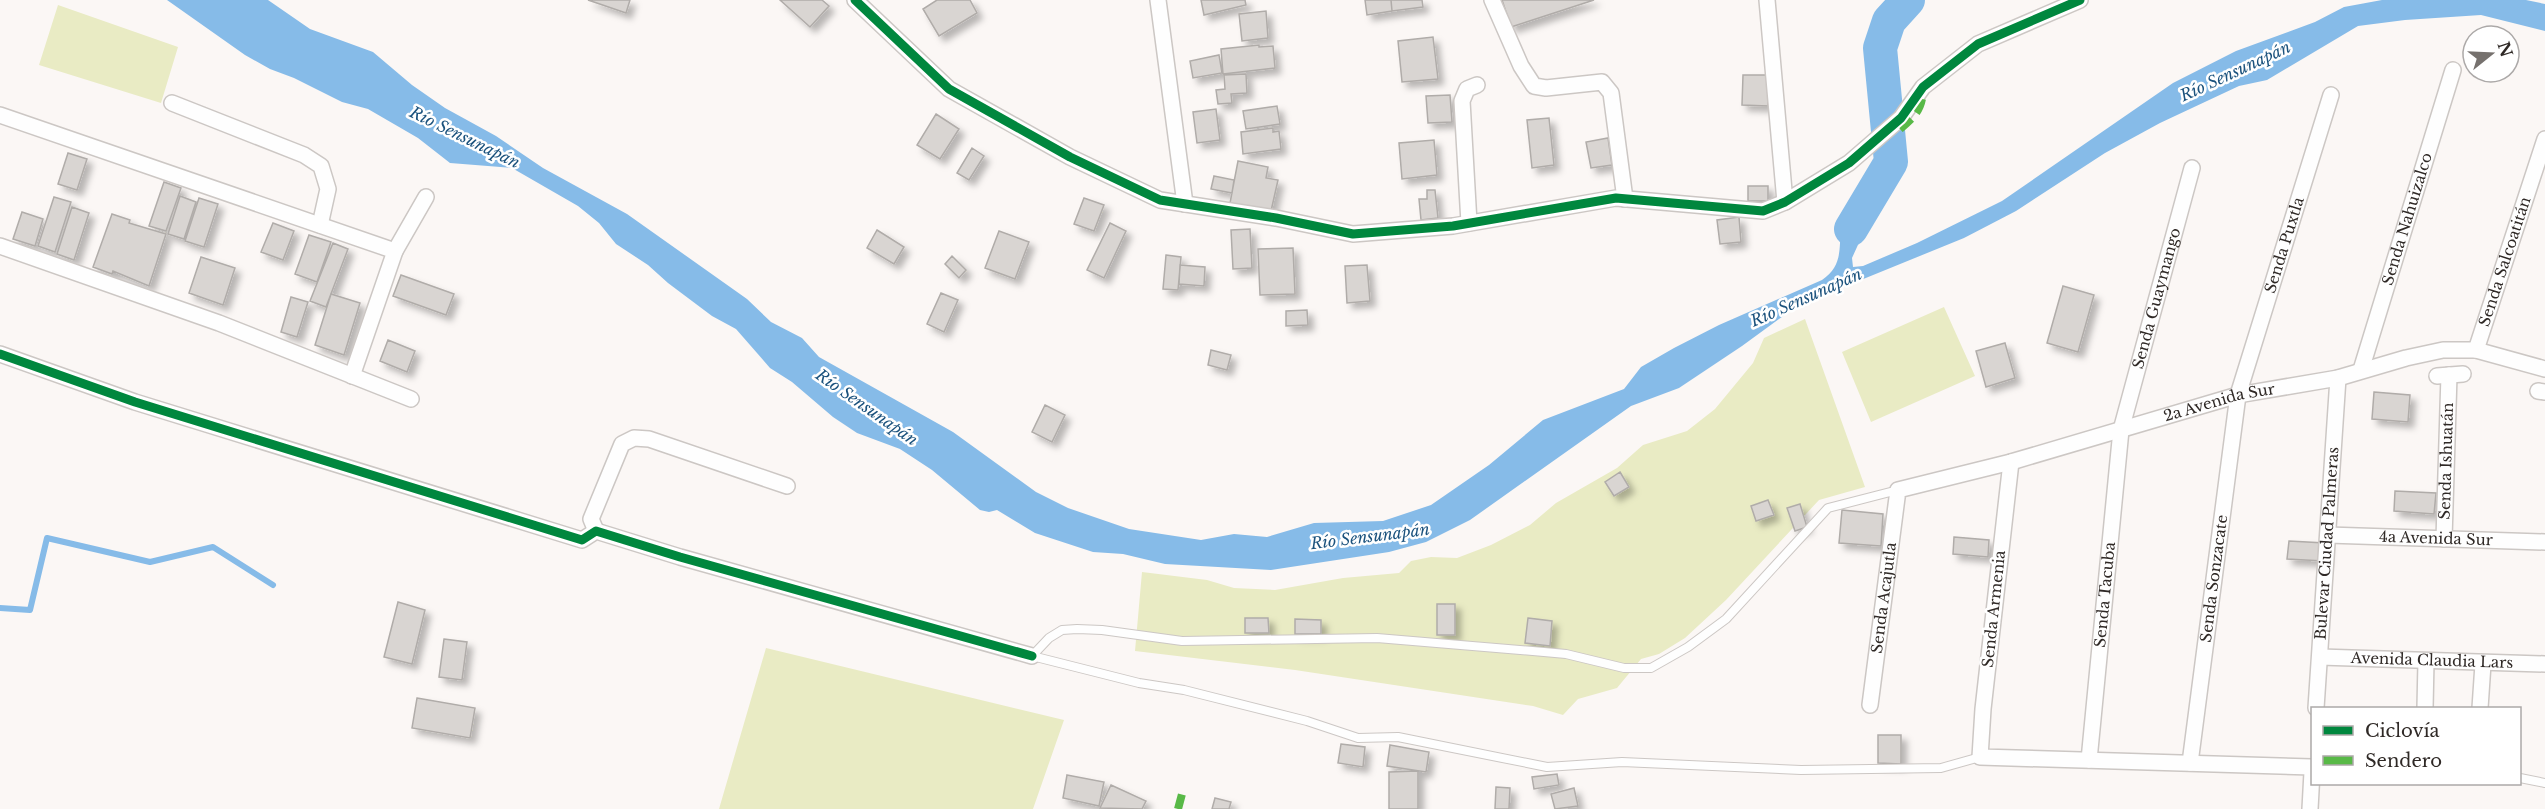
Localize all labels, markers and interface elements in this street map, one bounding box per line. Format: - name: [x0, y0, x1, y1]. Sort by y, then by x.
- north arrow: [2461, 24, 2521, 84]
- water label: Río Sensunapán: [2175, 37, 2294, 106]
- text: N: [2493, 39, 2517, 60]
- water label: Río Sensunapán: [406, 101, 523, 172]
- street label: Senda Nahuizalco: [2378, 150, 2436, 287]
- street label: Senda Puxtla: [2260, 194, 2308, 295]
- street label: Senda Salcoatitán: [2474, 194, 2535, 329]
- street label: Senda Guaymango: [2128, 225, 2184, 371]
- water label: Río Sensunapán: [1746, 263, 1865, 331]
- water label: Río Sensunapán: [811, 364, 922, 450]
- street label: 2a Avenida Sur: [2161, 379, 2277, 425]
- street label: Senda Ishuatán: [2435, 402, 2457, 520]
- street label: Bulevar Ciudad Palmeras: [2311, 446, 2342, 641]
- street label: Senda Sonzacate: [2196, 514, 2231, 643]
- water label: Río Sensunapán: [1308, 519, 1431, 553]
- street label: 4a Avenida Sur: [2379, 527, 2494, 549]
- street label: Senda Acajutla: [1867, 540, 1900, 655]
- street label: Senda Tacuba: [2090, 540, 2119, 648]
- street label: Senda Armenia: [1978, 549, 2009, 669]
- street label: Avenida Claudia Lars: [2349, 648, 2514, 672]
- legend: [2311, 707, 2521, 785]
- text: Ciclovía: [2365, 720, 2440, 742]
- text: Sendero: [2365, 750, 2442, 772]

